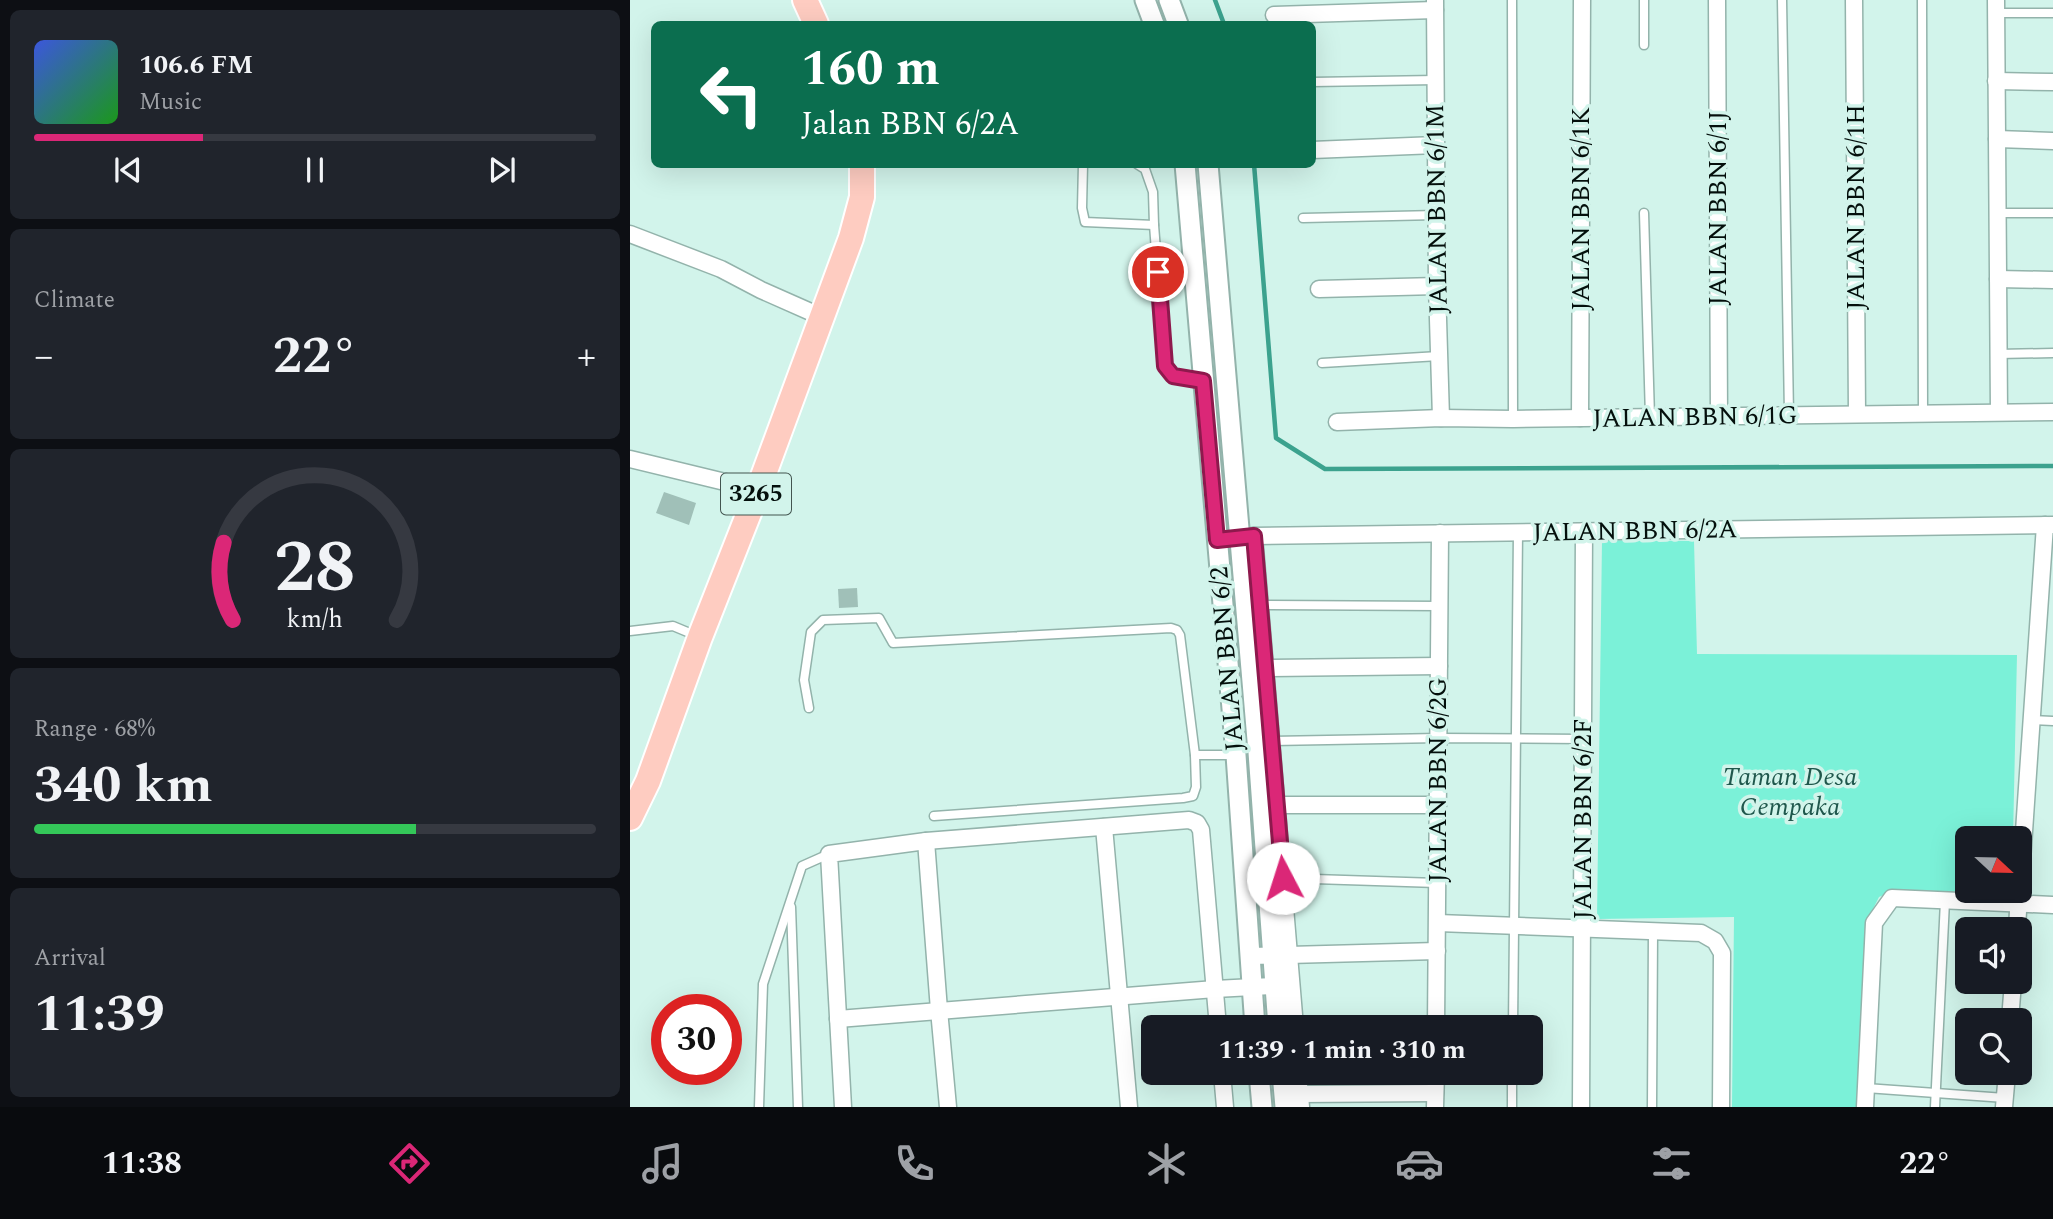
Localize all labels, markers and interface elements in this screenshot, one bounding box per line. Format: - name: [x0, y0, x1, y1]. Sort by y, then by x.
- text: 160 m: [801, 32, 940, 107]
- text: 106.6 FM: [139, 45, 253, 85]
- icon: left: [686, 49, 777, 140]
- text: Music: [139, 85, 202, 120]
- text: Jalan BBN 6/2A: [801, 100, 1019, 149]
- street label: JALAN BBN 6/1M: [1415, 104, 1459, 314]
- street label: JALAN BBN 6/1H: [1836, 104, 1876, 310]
- street label: JALAN BBN 6/1K: [1561, 107, 1601, 311]
- street label: JALAN BBN 6/1J: [1698, 110, 1738, 306]
- icon: previous: [109, 151, 147, 189]
- icon: pause: [296, 151, 334, 189]
- icon: next: [483, 151, 521, 189]
- pin: [1128, 242, 1188, 302]
- icon: arrive: [1139, 253, 1177, 291]
- text: Climate: [34, 283, 115, 318]
- text: 22°: [273, 317, 357, 396]
- text: −: [34, 328, 53, 386]
- text: +: [577, 328, 596, 386]
- street label: JALAN BBN 6/1G: [1592, 395, 1798, 439]
- road number: 3265: [721, 474, 791, 514]
- street label: JALAN BBN 6/2A: [1532, 509, 1738, 553]
- text: 28: [274, 513, 356, 624]
- street label: JALAN BBN 6/2: [1199, 565, 1255, 753]
- text: km/h: [287, 600, 343, 638]
- street label: JALAN BBN 6/2G: [1418, 677, 1458, 883]
- text: Range · 68%: [34, 712, 155, 747]
- street label: JALAN BBN 6/2F: [1563, 718, 1603, 920]
- text: 340 km: [34, 746, 213, 825]
- park label: Taman Desa Cempaka: [1723, 757, 1857, 827]
- north arrow: [1955, 826, 2032, 903]
- map controls: [1955, 826, 2032, 1085]
- position arrow: [1246, 841, 1320, 915]
- button: sound: [1955, 917, 2032, 994]
- text: Arrival: [34, 941, 106, 976]
- text: 11:39: [34, 975, 165, 1054]
- speed limit sign: 30: [651, 994, 742, 1085]
- button: search: [1955, 1008, 2032, 1085]
- text: 11:39 · 1 min · 310 m: [1218, 1030, 1466, 1070]
- text: 11:38: [102, 1139, 182, 1188]
- icon: directions: [385, 1139, 434, 1188]
- icon: music: [638, 1139, 687, 1188]
- icon: phone: [890, 1139, 939, 1188]
- icon: climate: [1142, 1139, 1191, 1188]
- icon: car: [1395, 1139, 1444, 1188]
- icon: filters: [1647, 1139, 1696, 1188]
- text: 22°: [1899, 1139, 1951, 1188]

